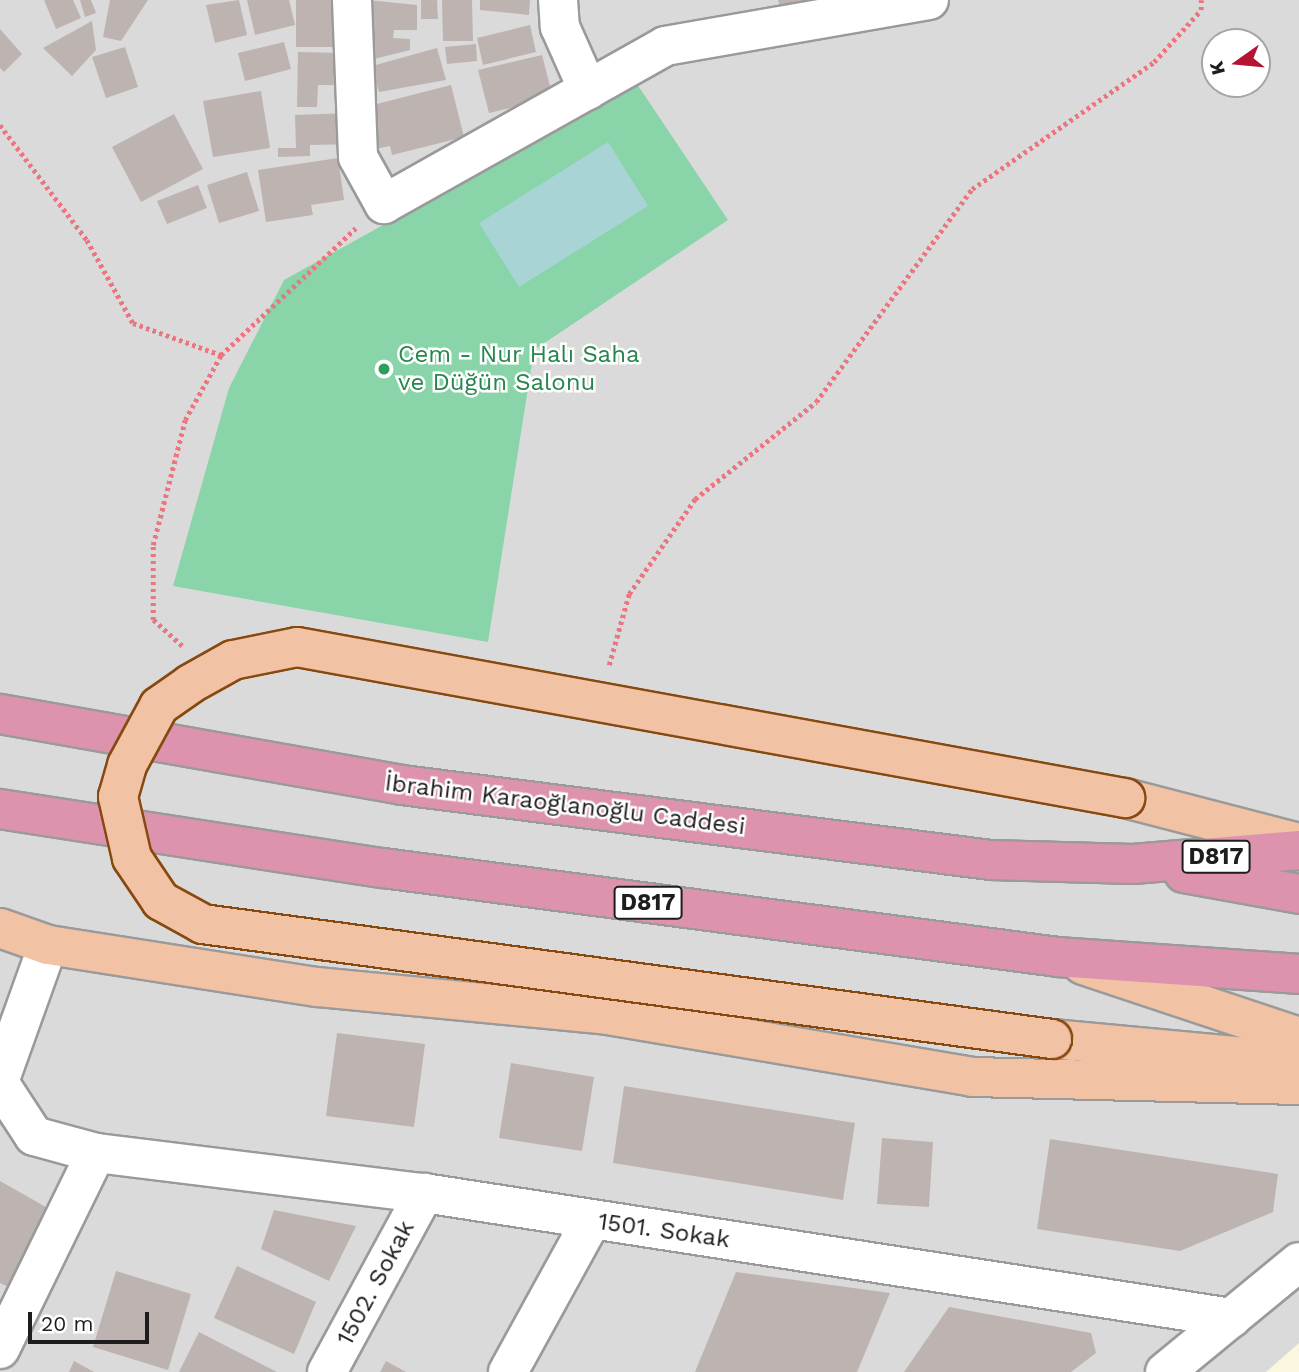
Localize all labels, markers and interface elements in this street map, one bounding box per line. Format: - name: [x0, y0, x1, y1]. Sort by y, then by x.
- north arrow: [1201, 28, 1271, 98]
- text: K: [1204, 59, 1230, 77]
- place label: Cem - Nur Halı Saha ve Düğün Salonu: [398, 341, 640, 397]
- marker: Cem - Nur Halı Saha ve Düğün Salonu: [376, 361, 392, 377]
- street label: İbrahim Karaoğlanoğlu Caddesi: [383, 769, 747, 841]
- road number: D817: [1181, 838, 1251, 876]
- road number: D817: [613, 884, 683, 922]
- street label: 1501. Sokak: [596, 1208, 732, 1254]
- street label: 1502. Sokak: [331, 1216, 421, 1350]
- scale bar: [32, 1298, 152, 1342]
- text: 20 m: [41, 1311, 93, 1336]

